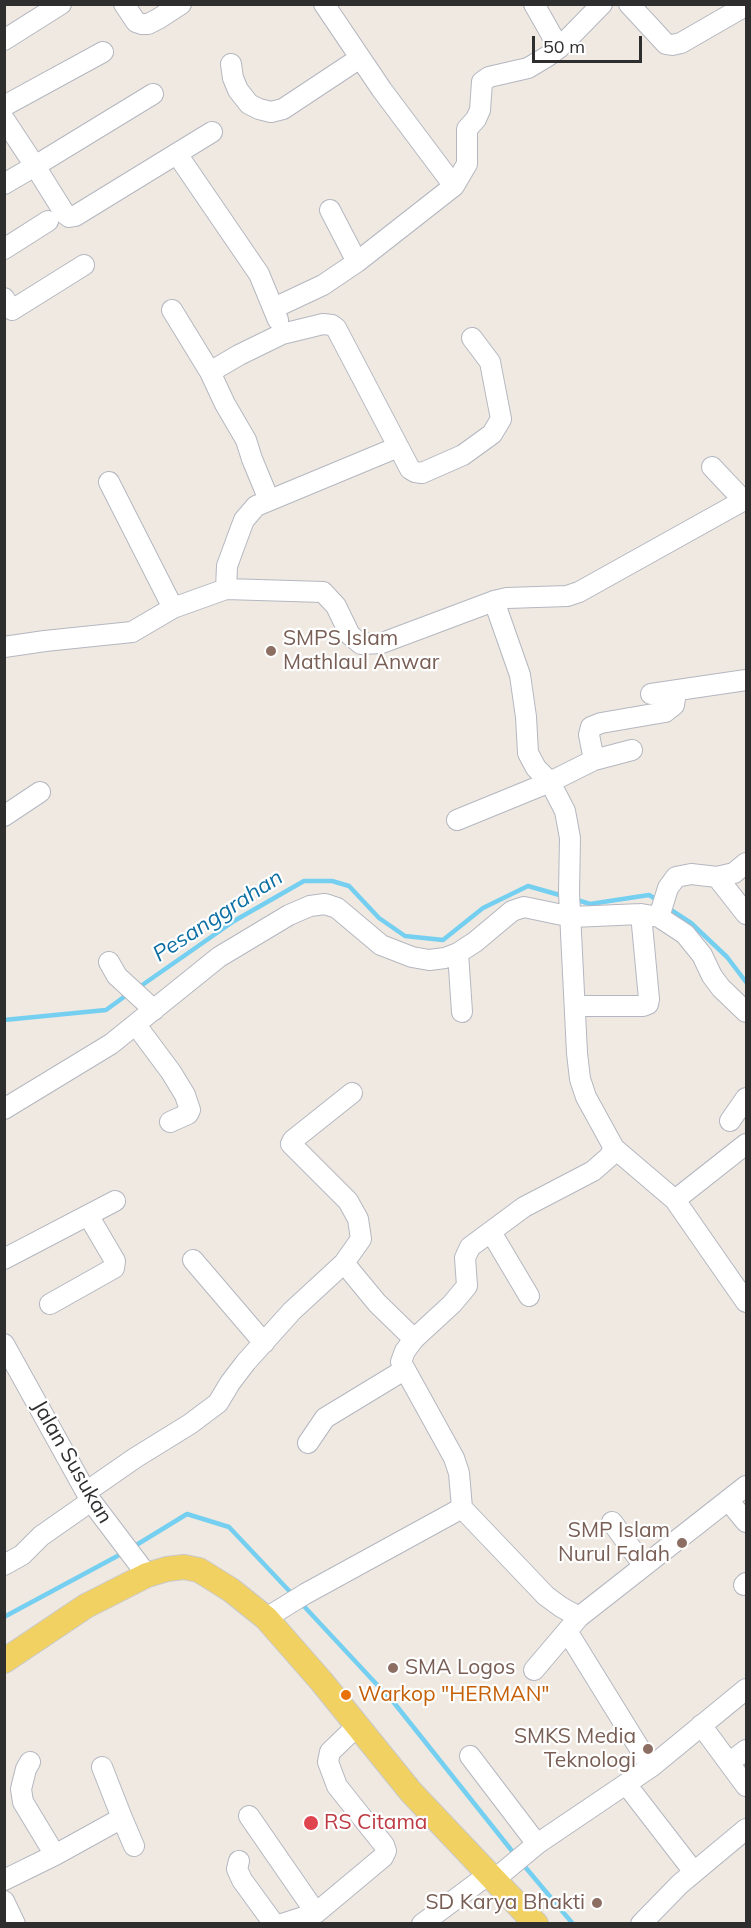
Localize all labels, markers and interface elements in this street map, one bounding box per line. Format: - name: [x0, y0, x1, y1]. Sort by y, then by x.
- scale bar: [535, 24, 644, 62]
- text: 50 m: [543, 35, 585, 58]
- place label: SMPS Islam Mathlaul Anwar: [283, 626, 439, 676]
- marker: SMPS Islam Mathlaul Anwar: [264, 644, 278, 658]
- water label: Pesanggrahan: [148, 864, 288, 968]
- street label: Jalan Susukan: [27, 1396, 117, 1528]
- place label: SMP Islam Nurul Falah: [558, 1518, 670, 1568]
- marker: SMP Islam Nurul Falah: [675, 1536, 689, 1550]
- place label: SMA Logos: [405, 1655, 515, 1681]
- marker: SMA Logos: [386, 1661, 400, 1675]
- place label: Warkop "HERMAN": [358, 1682, 550, 1708]
- marker: Warkop "HERMAN": [339, 1688, 353, 1702]
- place label: SMKS Media Teknologi: [514, 1724, 636, 1774]
- marker: SMKS Media Teknologi: [641, 1742, 655, 1756]
- place label: RS Citama: [324, 1810, 427, 1836]
- marker: RS Citama: [302, 1814, 320, 1832]
- place label: SD Karya Bhakti: [425, 1890, 585, 1916]
- marker: SD Karya Bhakti: [590, 1896, 604, 1910]

